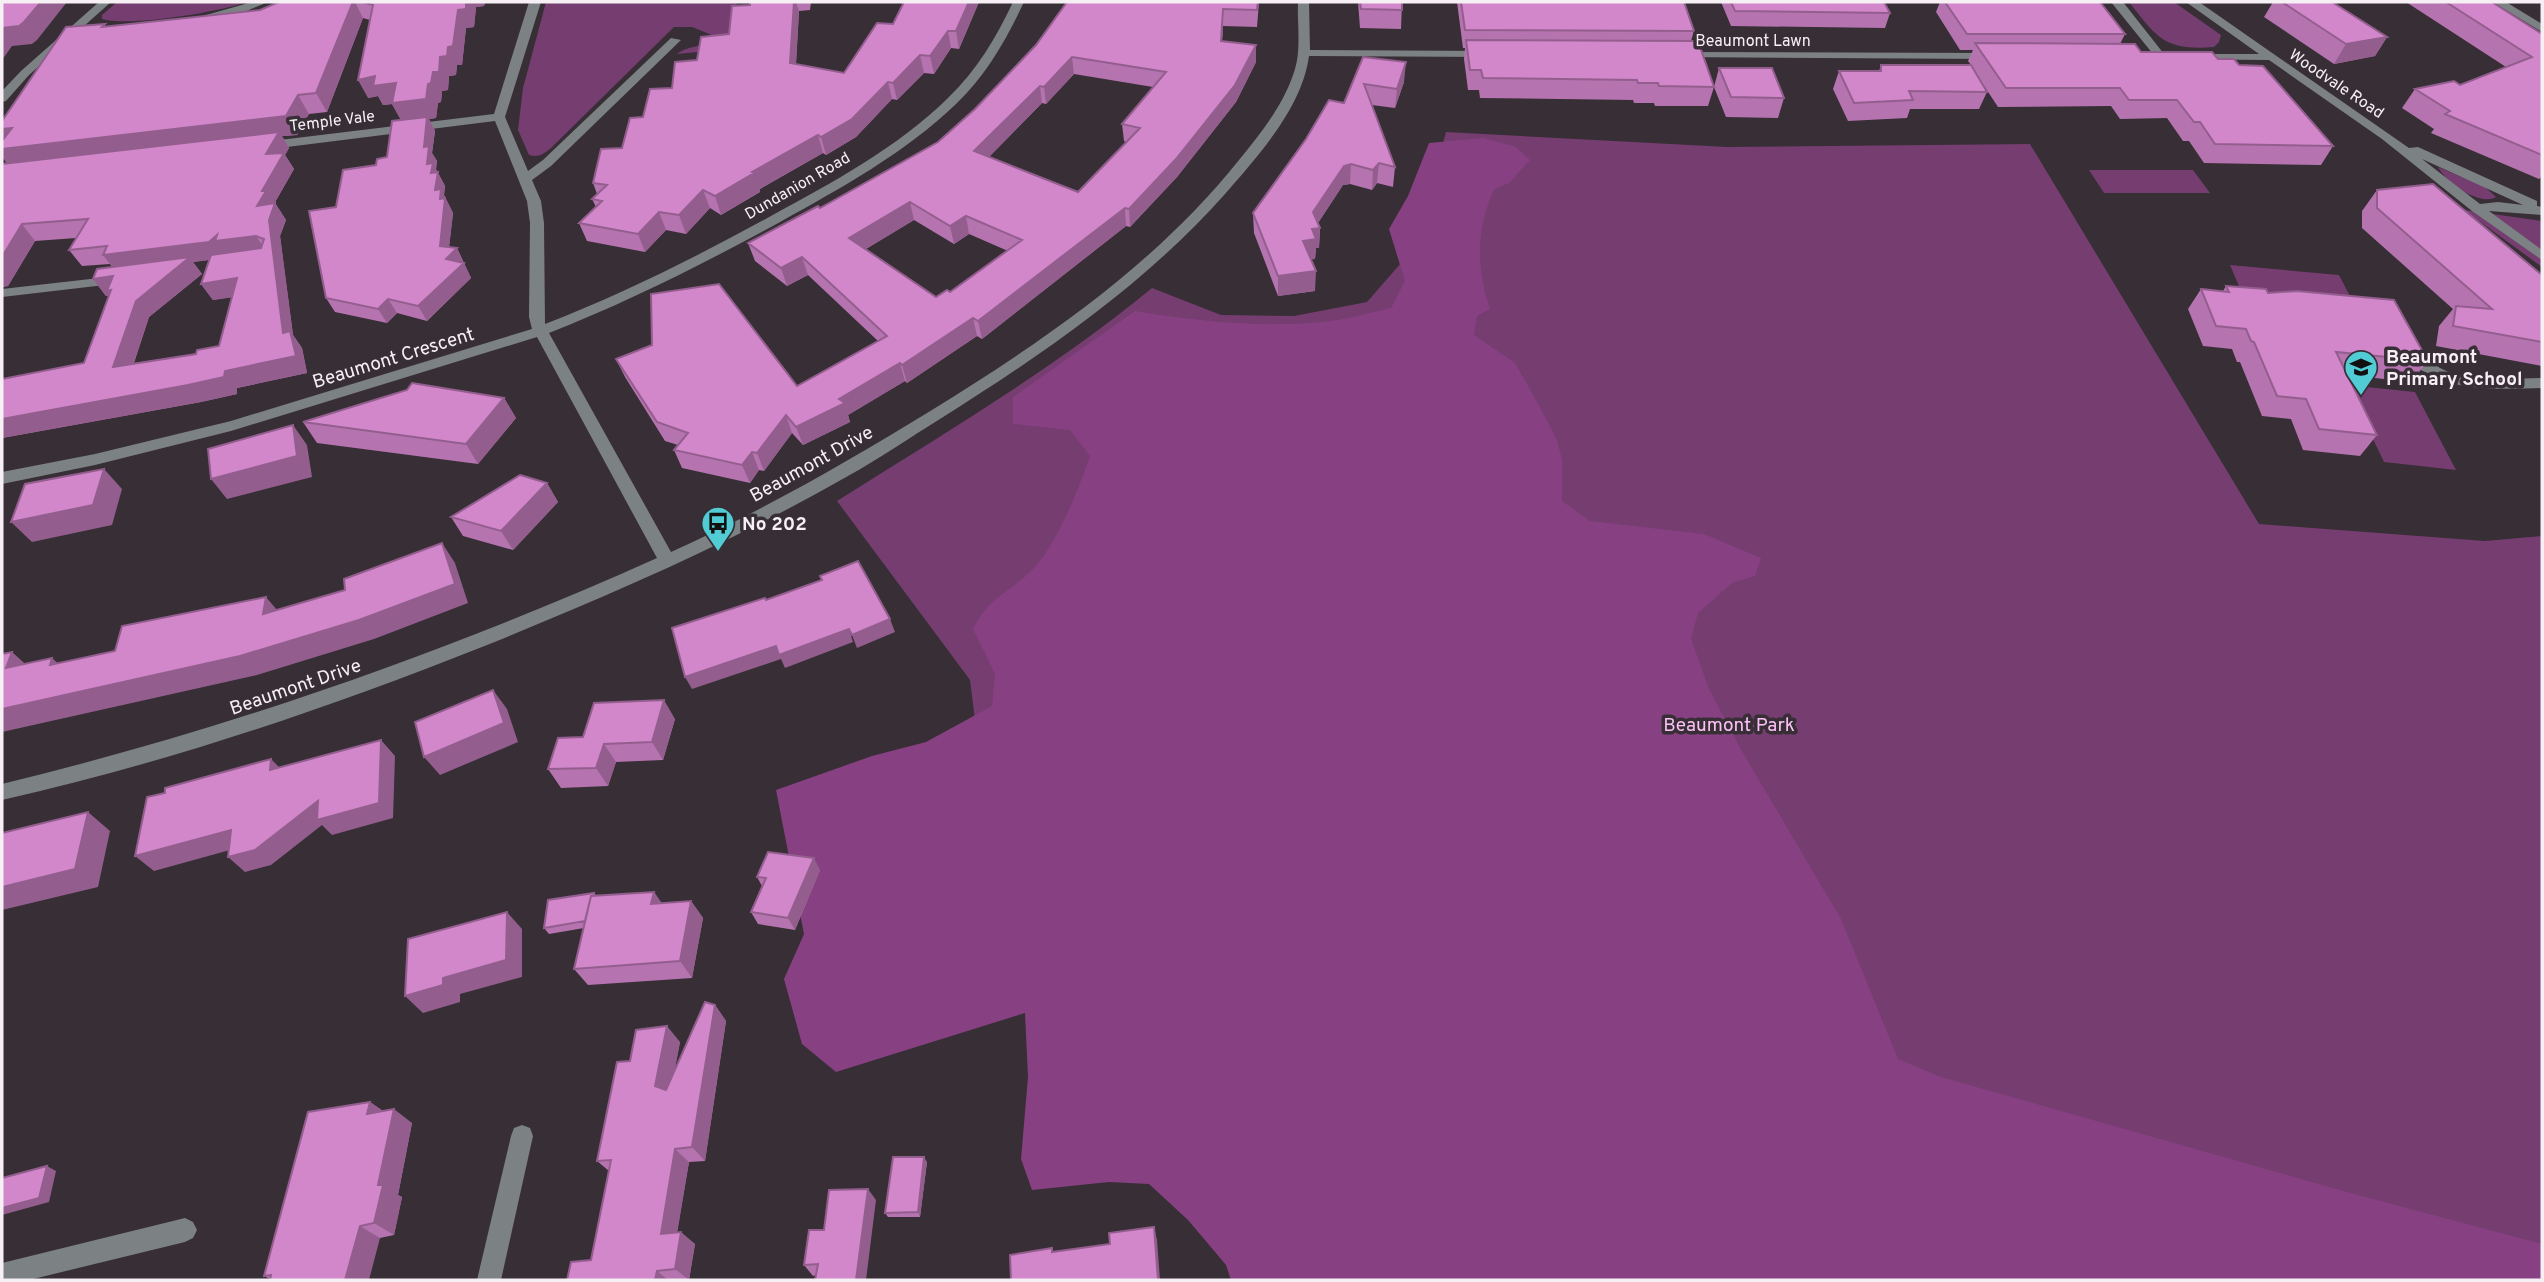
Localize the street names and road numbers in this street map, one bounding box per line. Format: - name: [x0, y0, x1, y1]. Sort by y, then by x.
- street label: Beaumont Lawn: [1695, 32, 1811, 52]
- street label: Woodvale Road: [2285, 46, 2387, 124]
- street label: Temple Vale: [288, 107, 376, 137]
- street label: Dundanion Road: [742, 148, 854, 225]
- street label: Beaumont Crescent: [310, 323, 477, 395]
- street label: Beaumont Drive: [746, 421, 878, 509]
- street label: Beaumont Drive: [227, 654, 365, 722]

